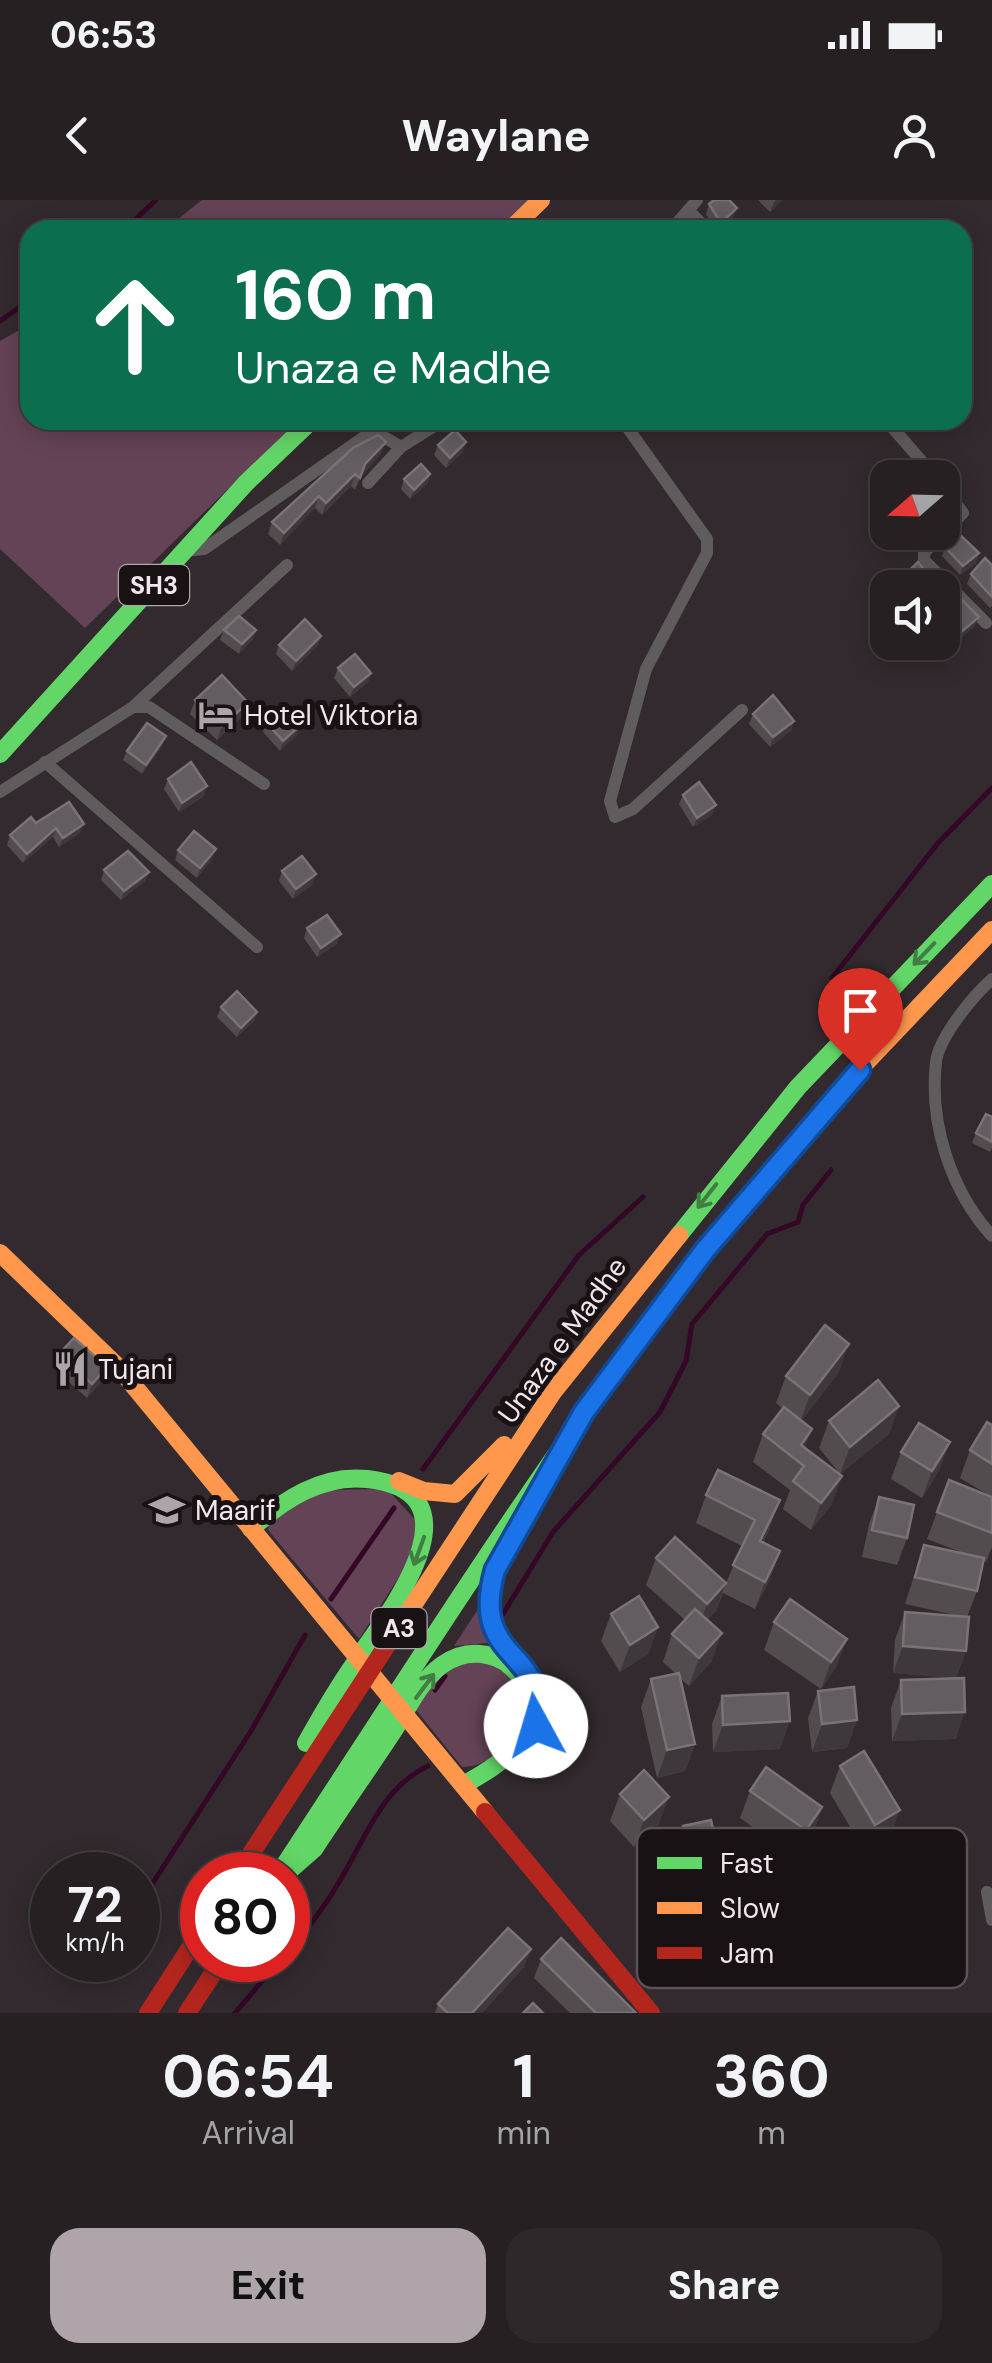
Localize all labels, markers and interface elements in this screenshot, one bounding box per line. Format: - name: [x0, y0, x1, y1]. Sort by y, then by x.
- text: 06:53: [50, 10, 157, 60]
- text: Waylane: [401, 106, 591, 165]
- icon: back: [50, 108, 105, 163]
- icon: person: [887, 108, 942, 163]
- text: 160 m: [235, 250, 436, 341]
- icon: ahead: [70, 260, 200, 390]
- text: Unaza e Madhe: [235, 338, 551, 397]
- north arrow: [870, 460, 960, 550]
- map controls: [870, 460, 960, 660]
- road number: SH3: [119, 565, 189, 605]
- button: sound: [870, 570, 960, 660]
- hotel icon: Hotel Viktoria: [197, 696, 235, 734]
- place label: Hotel Viktoria: [244, 697, 418, 734]
- one-way arrow: [912, 942, 936, 966]
- pin: [818, 968, 903, 1071]
- icon: arrive: [833, 983, 888, 1038]
- one-way arrow: [696, 1182, 718, 1208]
- street label: Unaza e Madhe: [490, 1250, 635, 1431]
- restaurant icon: Tujani: [51, 1350, 89, 1388]
- place label: Tujani: [98, 1351, 173, 1388]
- school or university icon: Maarif: [148, 1491, 186, 1529]
- place label: Maarif: [195, 1492, 276, 1529]
- one-way arrow: [409, 1535, 427, 1566]
- road number: A3: [372, 1608, 426, 1648]
- one-way arrow: [414, 1673, 435, 1700]
- position arrow: [484, 1674, 588, 1778]
- legend: [637, 1828, 967, 1988]
- text: Fast: [720, 1845, 774, 1882]
- speed limit sign: 80: [180, 1852, 310, 1982]
- text: 72: [67, 1872, 123, 1938]
- text: Slow: [720, 1890, 780, 1927]
- text: km/h: [65, 1926, 125, 1959]
- text: Jam: [720, 1935, 774, 1972]
- text: 06:54: [162, 2037, 334, 2116]
- text: 1: [513, 2037, 535, 2116]
- text: 360: [713, 2037, 830, 2116]
- text: Arrival: [202, 2112, 295, 2154]
- text: min: [496, 2112, 551, 2154]
- text: m: [757, 2112, 786, 2154]
- button: Exit: [50, 2228, 486, 2343]
- button: Share: [506, 2228, 942, 2343]

